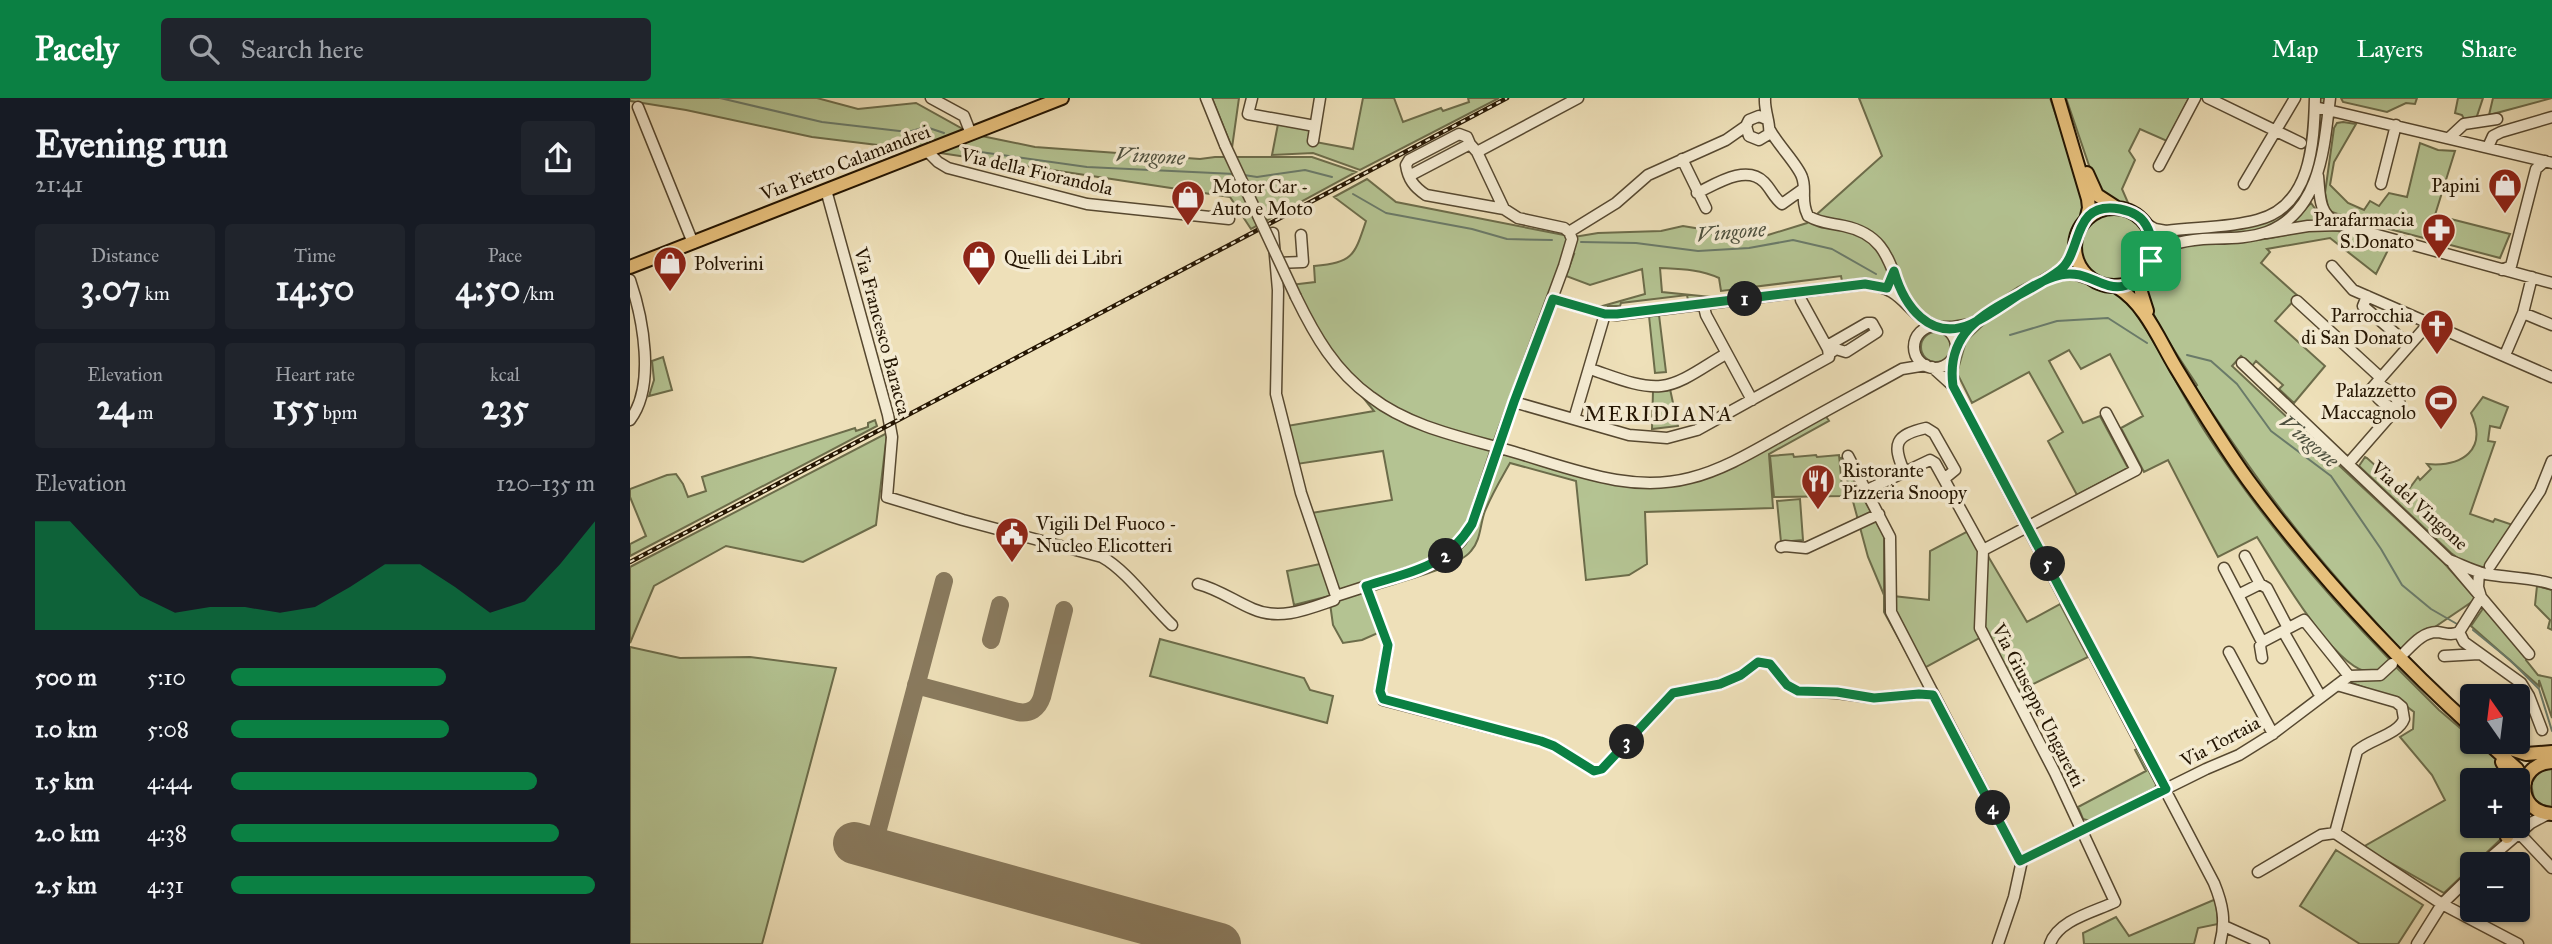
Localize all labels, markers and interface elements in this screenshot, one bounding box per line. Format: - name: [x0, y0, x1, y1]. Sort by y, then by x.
- search box: [161, 18, 651, 81]
- text: Pacely: [35, 29, 119, 69]
- icon: search: [185, 30, 223, 68]
- text: Search here: [241, 33, 364, 65]
- text: Map: [2272, 34, 2319, 64]
- text: Layers: [2357, 34, 2423, 64]
- text: Share: [2461, 34, 2517, 64]
- street label: Via Pietro Calamandrei: [756, 119, 933, 206]
- text: Evening run: [35, 121, 228, 167]
- button: share: [521, 121, 595, 195]
- water label: Vingone: [1115, 141, 1186, 171]
- street label: Via della Fiorandola: [958, 143, 1116, 200]
- shop icon: Papini: [2486, 166, 2524, 215]
- text: 21:41: [35, 170, 83, 198]
- place label: Papini: [2431, 174, 2480, 197]
- place label: Motor Car - Auto e Moto: [1211, 175, 1313, 220]
- shop icon: Motor Car - Auto e Moto: [1169, 178, 1207, 227]
- place label: Parafarmacia S.Donato: [2313, 208, 2415, 253]
- pharmacy icon: Parafarmacia S.Donato: [2420, 211, 2458, 260]
- water label: Vingone: [1695, 216, 1768, 248]
- pin: [2121, 231, 2181, 291]
- shop icon: Quelli dei Libri: [960, 238, 998, 287]
- icon: arrive: [2132, 242, 2170, 280]
- text: Distance: [91, 244, 159, 267]
- text: Time: [294, 244, 336, 267]
- text: Pace: [488, 244, 522, 267]
- shop icon: Polverini: [651, 244, 689, 293]
- street label: Via Francesco Baracca: [849, 244, 916, 418]
- place label: Quelli dei Libri: [1004, 246, 1123, 269]
- place label: Polverini: [694, 252, 764, 275]
- text: 3.07: [80, 267, 141, 310]
- text: 14:50: [276, 267, 354, 310]
- text: 4:50: [456, 267, 520, 310]
- text: km: [141, 282, 170, 305]
- text: /km: [520, 282, 554, 305]
- pin: 1: [1728, 282, 1762, 316]
- text: 1: [1741, 287, 1748, 310]
- place label: Parrocchia di San Donato: [2301, 304, 2414, 349]
- church icon: Parrocchia di San Donato: [2418, 307, 2456, 356]
- text: Elevation: [87, 363, 163, 386]
- text: Heart rate: [275, 363, 355, 386]
- text: kcal: [490, 363, 520, 386]
- place label: Palazzetto Maccagnolo: [2321, 379, 2416, 425]
- sports icon: Palazzetto Maccagnolo: [2422, 382, 2460, 431]
- text: 24: [97, 386, 133, 429]
- text: 155: [273, 386, 319, 429]
- text: 235: [481, 386, 529, 429]
- text: m: [133, 401, 153, 424]
- text: bpm: [319, 401, 357, 424]
- district label: MERIDIANA: [1584, 401, 1734, 427]
- water label: Vingone: [2274, 409, 2345, 474]
- street label: Via del Vingone: [2365, 455, 2473, 556]
- place label: Ristorante Pizzeria Snoopy: [1842, 459, 1968, 504]
- restaurant icon: Ristorante Pizzeria Snoopy: [1799, 462, 1837, 511]
- text: Elevation: [35, 469, 126, 497]
- text: 120–135 m: [496, 469, 595, 497]
- place label: Vigili Del Fuoco - Nucleo Elicotteri: [1035, 512, 1177, 557]
- public building icon: Vigili Del Fuoco - Nucleo Elicotteri: [993, 515, 1031, 564]
- pin: 2: [1428, 538, 1464, 574]
- text: 2: [1441, 544, 1450, 567]
- pin: 5: [2030, 546, 2066, 582]
- text: 5: [2043, 552, 2052, 575]
- street label: Via Giuseppe Ungaretti: [1986, 619, 2090, 791]
- text: 500 m: [35, 663, 97, 691]
- text: 5:10: [147, 663, 186, 691]
- north arrow: [2460, 684, 2530, 754]
- map controls: [2460, 684, 2530, 922]
- street label: Via Tortaia: [2176, 710, 2265, 772]
- text: 1.0 km: [35, 715, 97, 743]
- text: 5:08: [147, 715, 189, 743]
- pin: 3: [1609, 724, 1644, 760]
- text: 3: [1623, 730, 1630, 753]
- text: 1.5 km: [35, 767, 94, 795]
- text: 4:44: [147, 767, 191, 795]
- button: +: [2460, 768, 2530, 838]
- pin: 4: [1976, 790, 2010, 826]
- text: 4: [1987, 796, 1998, 819]
- text: 2.0 km: [35, 819, 100, 847]
- text: 4:38: [147, 819, 187, 847]
- button: −: [2460, 852, 2530, 922]
- text: 2.5 km: [35, 871, 97, 899]
- text: 4:31: [147, 871, 184, 899]

